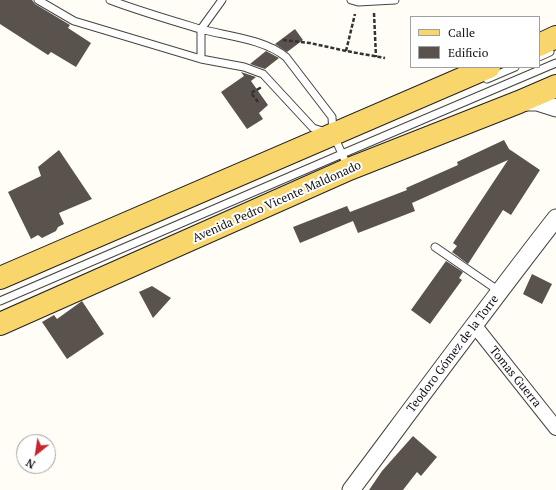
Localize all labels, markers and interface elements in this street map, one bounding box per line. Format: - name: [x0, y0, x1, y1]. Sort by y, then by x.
- legend: [410, 16, 540, 68]
- text: Calle: [448, 25, 475, 40]
- text: Edificio: [448, 45, 488, 60]
- street label: Avenida Pedro Vicente Maldonado: [191, 158, 363, 246]
- street label: Teodoro Gómez de la Torre: [404, 292, 502, 416]
- street label: Tomas Guerra: [486, 344, 544, 410]
- north arrow: [16, 434, 56, 474]
- text: N: [23, 455, 38, 472]

